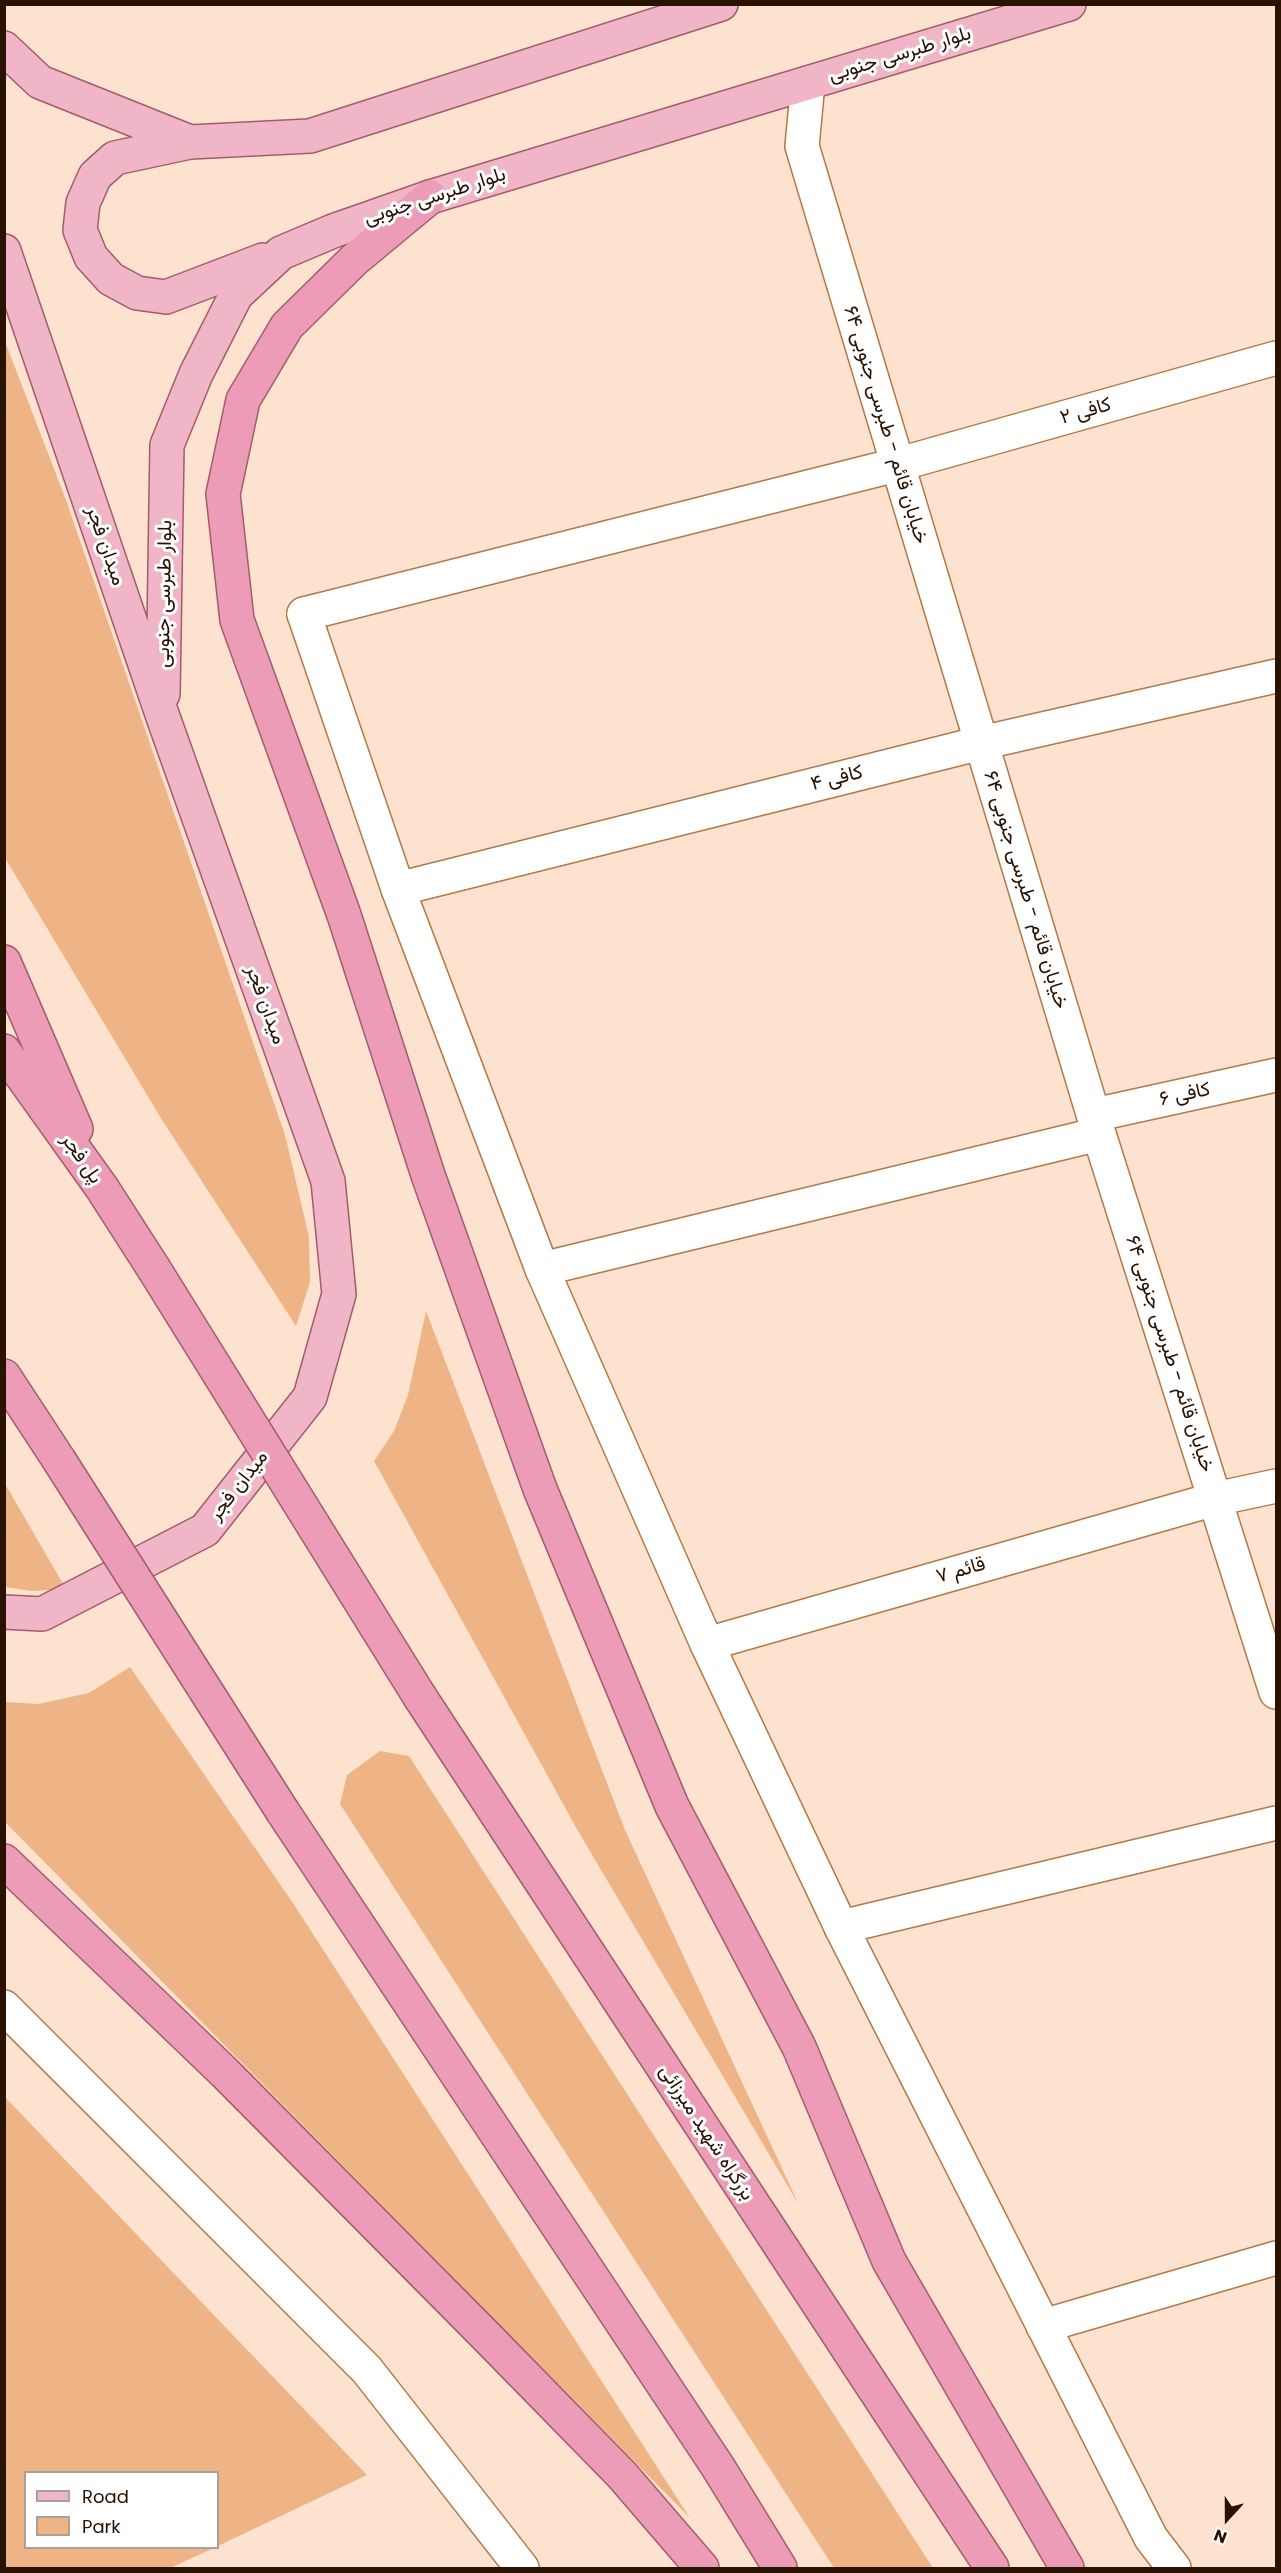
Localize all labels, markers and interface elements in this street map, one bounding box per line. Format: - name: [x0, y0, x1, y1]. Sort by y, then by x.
- street label: بلوار طبرسی جنوبی: [826, 22, 974, 88]
- street label: بلوار طبرسی جنوبی: [361, 163, 509, 231]
- street label: خیابان قائم - طبرسی جنوبی ۶۴: [837, 303, 933, 547]
- street label: کافی ۲: [1058, 393, 1114, 431]
- street label: میدان فجر: [80, 503, 130, 589]
- street label: بلوار طبرسی جنوبی: [152, 520, 178, 668]
- street label: کافی ۴: [808, 761, 866, 797]
- street label: خیابان قائم - طبرسی جنوبی ۶۴: [977, 768, 1073, 1012]
- street label: میدان فجر: [240, 962, 290, 1048]
- street label: کافی ۶: [1157, 1078, 1213, 1112]
- street label: پل فجر: [55, 1129, 107, 1189]
- street label: خیابان قائم - طبرسی جنوبی ۶۴: [1119, 1233, 1219, 1475]
- street label: میدان فجر: [204, 1446, 274, 1526]
- street label: قائم ۷: [934, 1553, 988, 1589]
- street label: بزرگراه شهید میرزائی: [653, 2061, 759, 2205]
- legend: [24, 2471, 219, 2549]
- text: Road: [82, 2484, 129, 2509]
- north arrow: [1197, 2489, 1257, 2549]
- text: Park: [82, 2514, 121, 2539]
- text: N: [1211, 2523, 1230, 2549]

